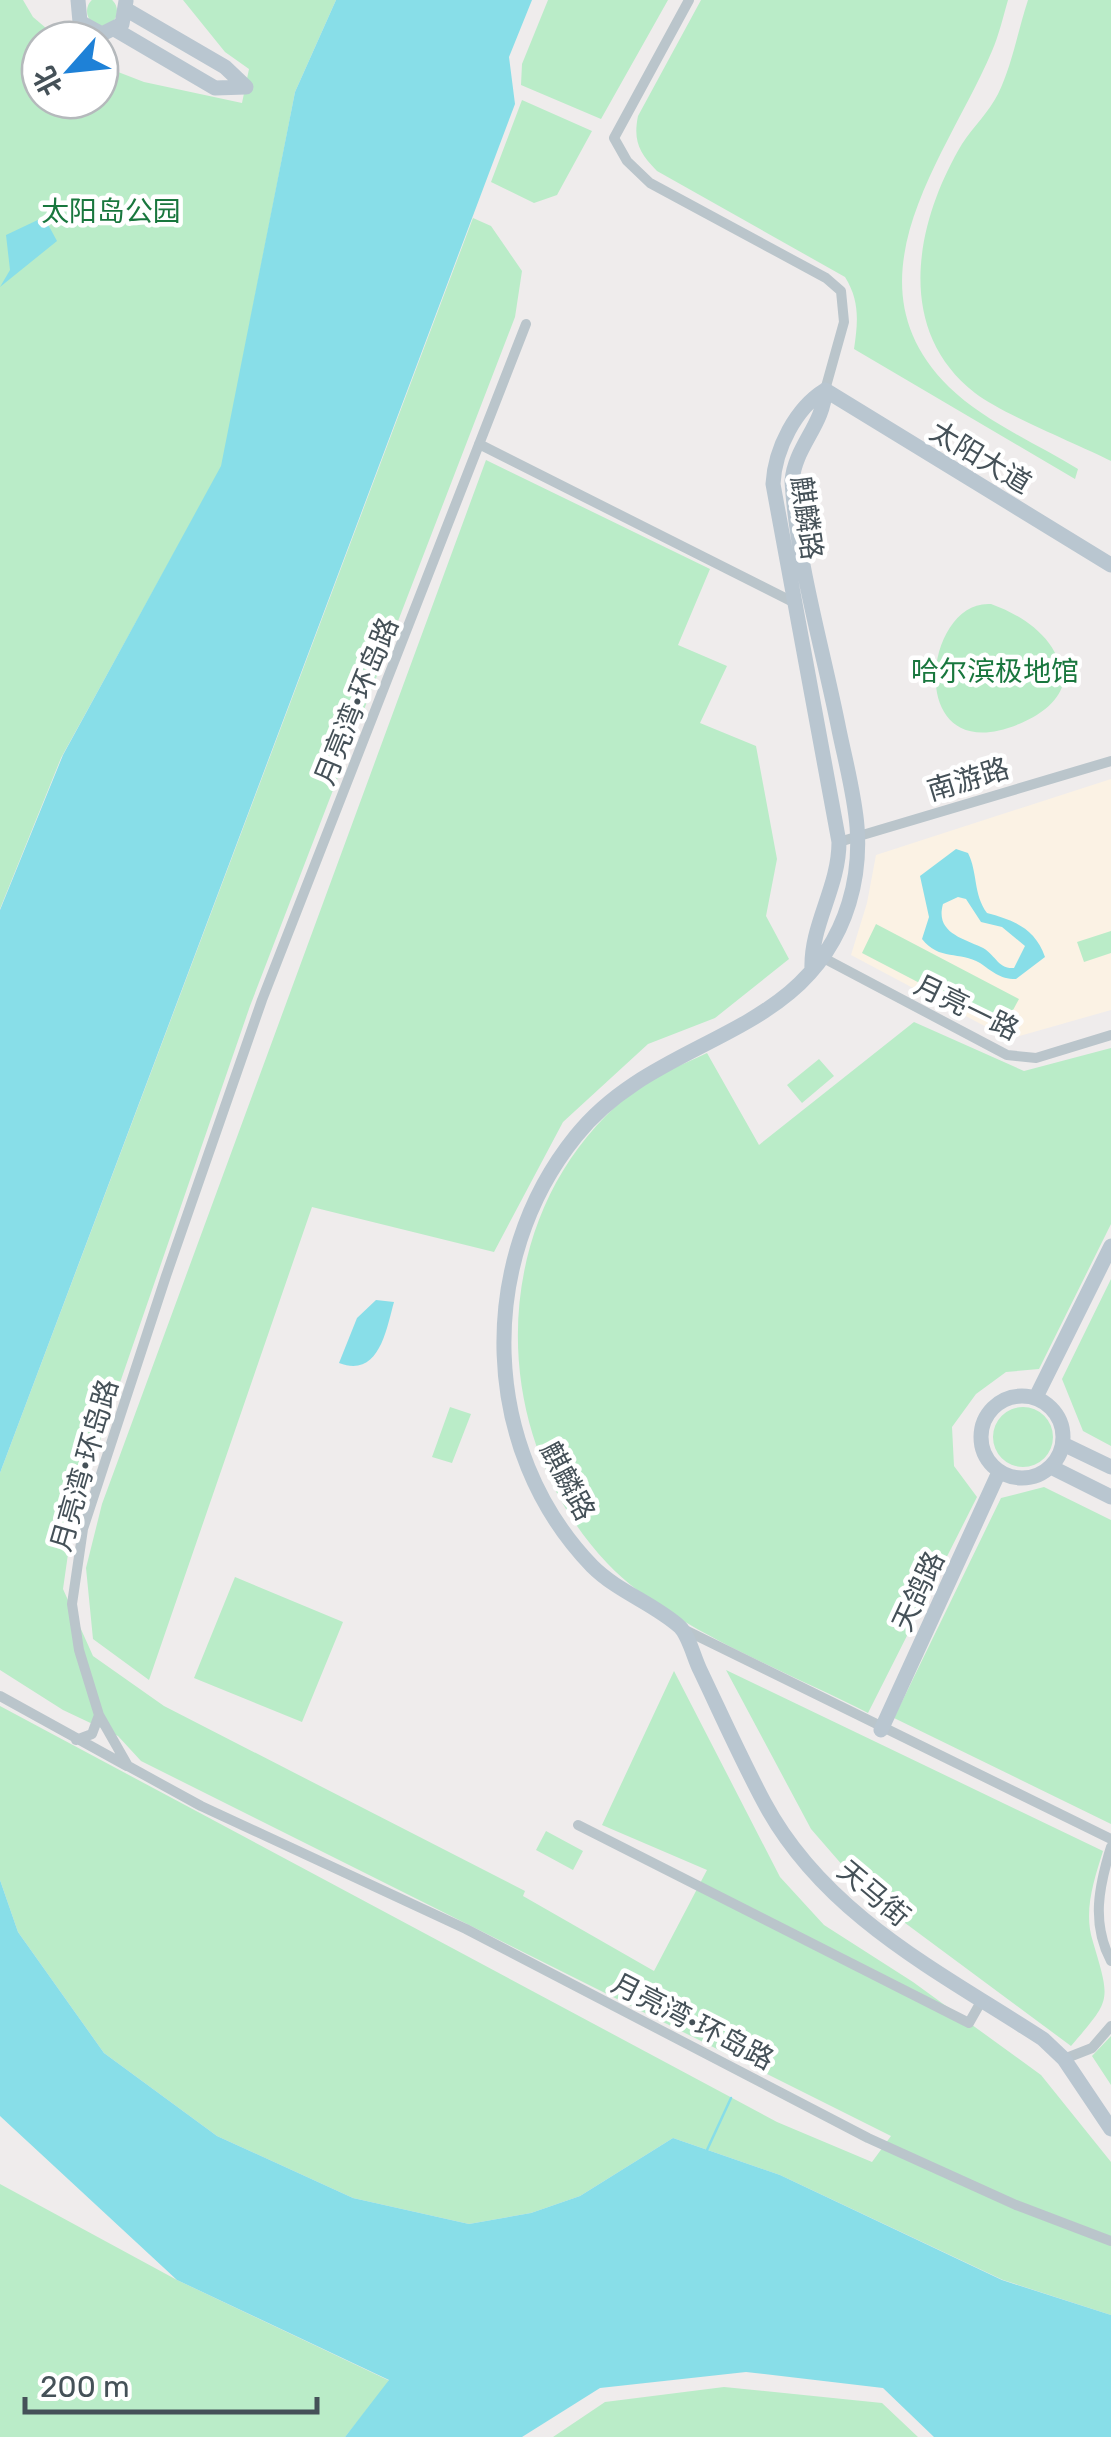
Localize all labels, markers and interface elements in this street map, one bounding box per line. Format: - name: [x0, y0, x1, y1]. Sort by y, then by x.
- north arrow: [20, 20, 120, 120]
- text: 北: [27, 61, 69, 101]
- park label: 太阳岛公园: [41, 195, 181, 228]
- street label: 太阳大道: [924, 414, 1037, 500]
- street label: 麒麟路: [784, 474, 829, 562]
- street label: 月亮湾·环岛路: [308, 613, 405, 790]
- park label: 哈尔滨极地馆: [911, 655, 1079, 688]
- street label: 南游路: [923, 751, 1013, 808]
- street label: 月亮一路: [909, 968, 1024, 1047]
- street label: 月亮湾·环岛路: [44, 1375, 125, 1555]
- street label: 麒麟路: [533, 1436, 602, 1526]
- street label: 天鸽路: [886, 1546, 951, 1636]
- street label: 天马街: [831, 1854, 916, 1933]
- street label: 月亮湾·环岛路: [606, 1967, 779, 2076]
- scale bar: [25, 2352, 318, 2414]
- text: 200 m: [40, 2369, 130, 2405]

